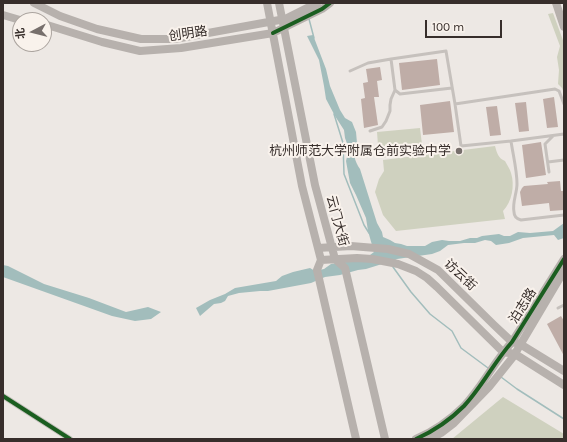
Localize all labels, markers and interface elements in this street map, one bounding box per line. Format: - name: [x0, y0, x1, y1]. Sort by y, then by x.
- north arrow: [12, 12, 52, 52]
- scale bar: [427, 12, 504, 38]
- text: 100 m: [432, 20, 464, 34]
- street label: 创明路: [168, 24, 208, 44]
- text: 北: [13, 27, 28, 40]
- place label: 杭州师范大学附属仓前实验中学: [269, 143, 451, 159]
- marker: 杭州师范大学附属仓前实验中学: [454, 146, 464, 156]
- street label: 云门大街: [323, 194, 351, 248]
- street label: 访云街: [440, 256, 480, 294]
- street label: 泊志路: [506, 285, 540, 327]

